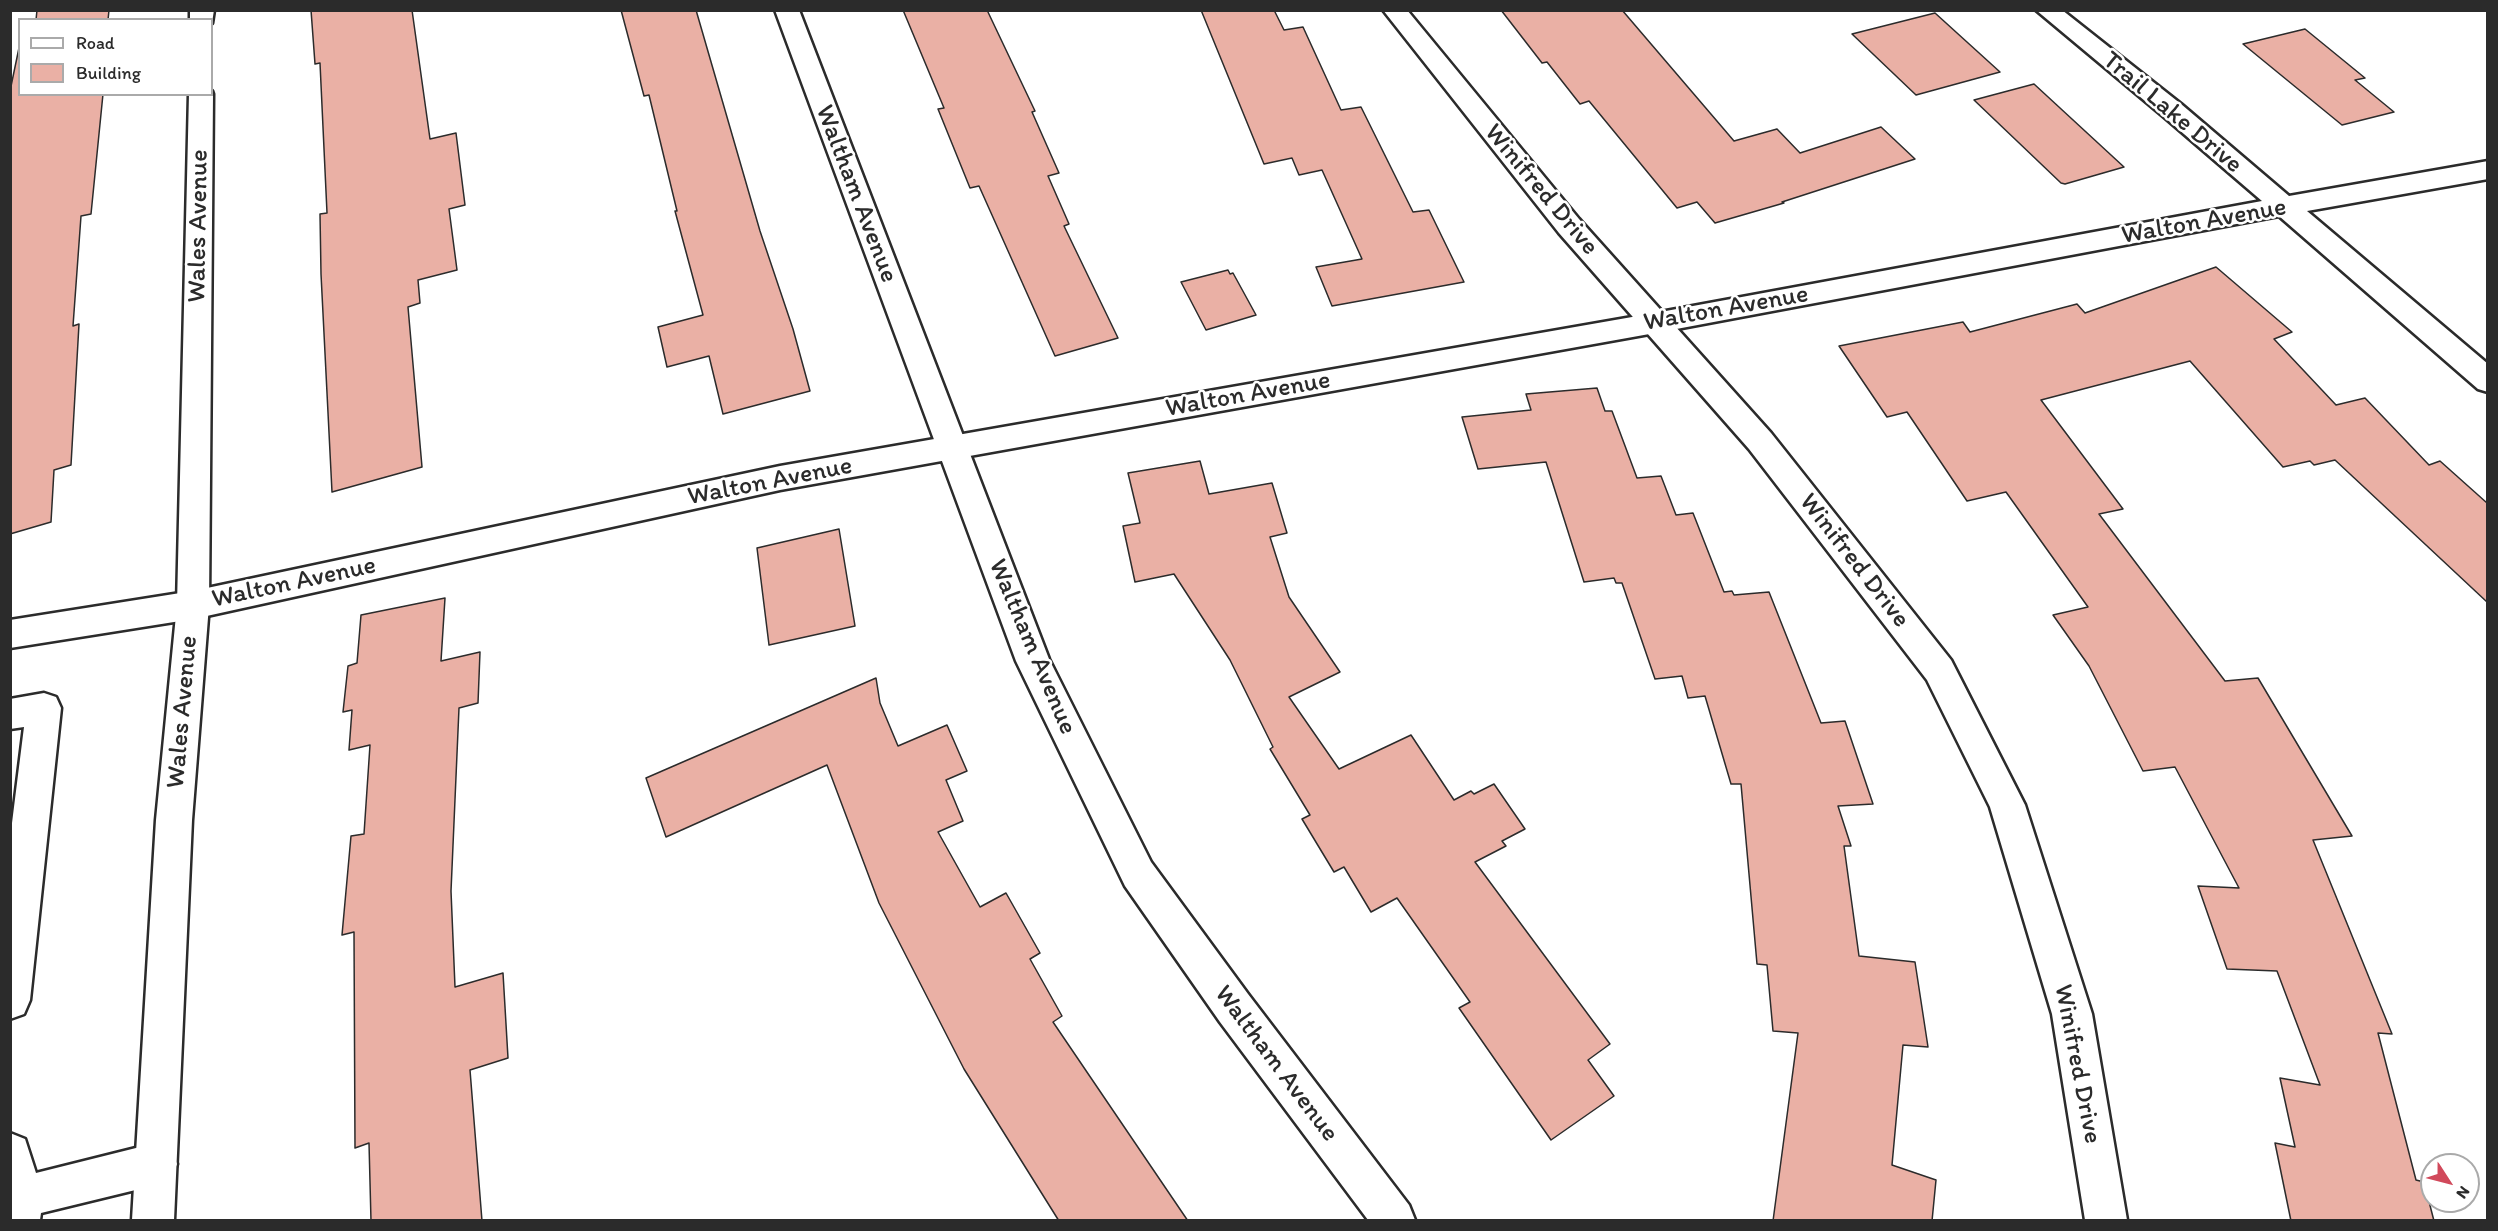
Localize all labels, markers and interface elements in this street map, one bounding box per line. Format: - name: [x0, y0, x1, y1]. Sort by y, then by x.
- legend: [18, 18, 213, 96]
- text: Road: [76, 32, 115, 54]
- street label: Trail Lake Drive: [2096, 45, 2248, 181]
- text: Building: [76, 62, 141, 84]
- street label: Waltham Avenue: [808, 101, 904, 287]
- street label: Winifred Drive: [1477, 118, 1605, 262]
- street label: Wales Avenue: [182, 149, 216, 303]
- street label: Walton Avenue: [2119, 192, 2289, 252]
- street label: Walton Avenue: [1641, 279, 1811, 339]
- street label: Walton Avenue: [1163, 365, 1333, 425]
- street label: Walton Avenue: [685, 451, 855, 513]
- street label: Winifred Drive: [1792, 488, 1916, 634]
- street label: Walton Avenue: [209, 550, 379, 616]
- street label: Waltham Avenue: [981, 555, 1083, 739]
- street label: Wales Avenue: [161, 634, 205, 790]
- street label: Waltham Avenue: [1207, 980, 1345, 1148]
- street label: Winifred Drive: [2046, 982, 2108, 1146]
- north arrow: [2420, 1153, 2480, 1213]
- text: N: [2452, 1183, 2474, 1203]

